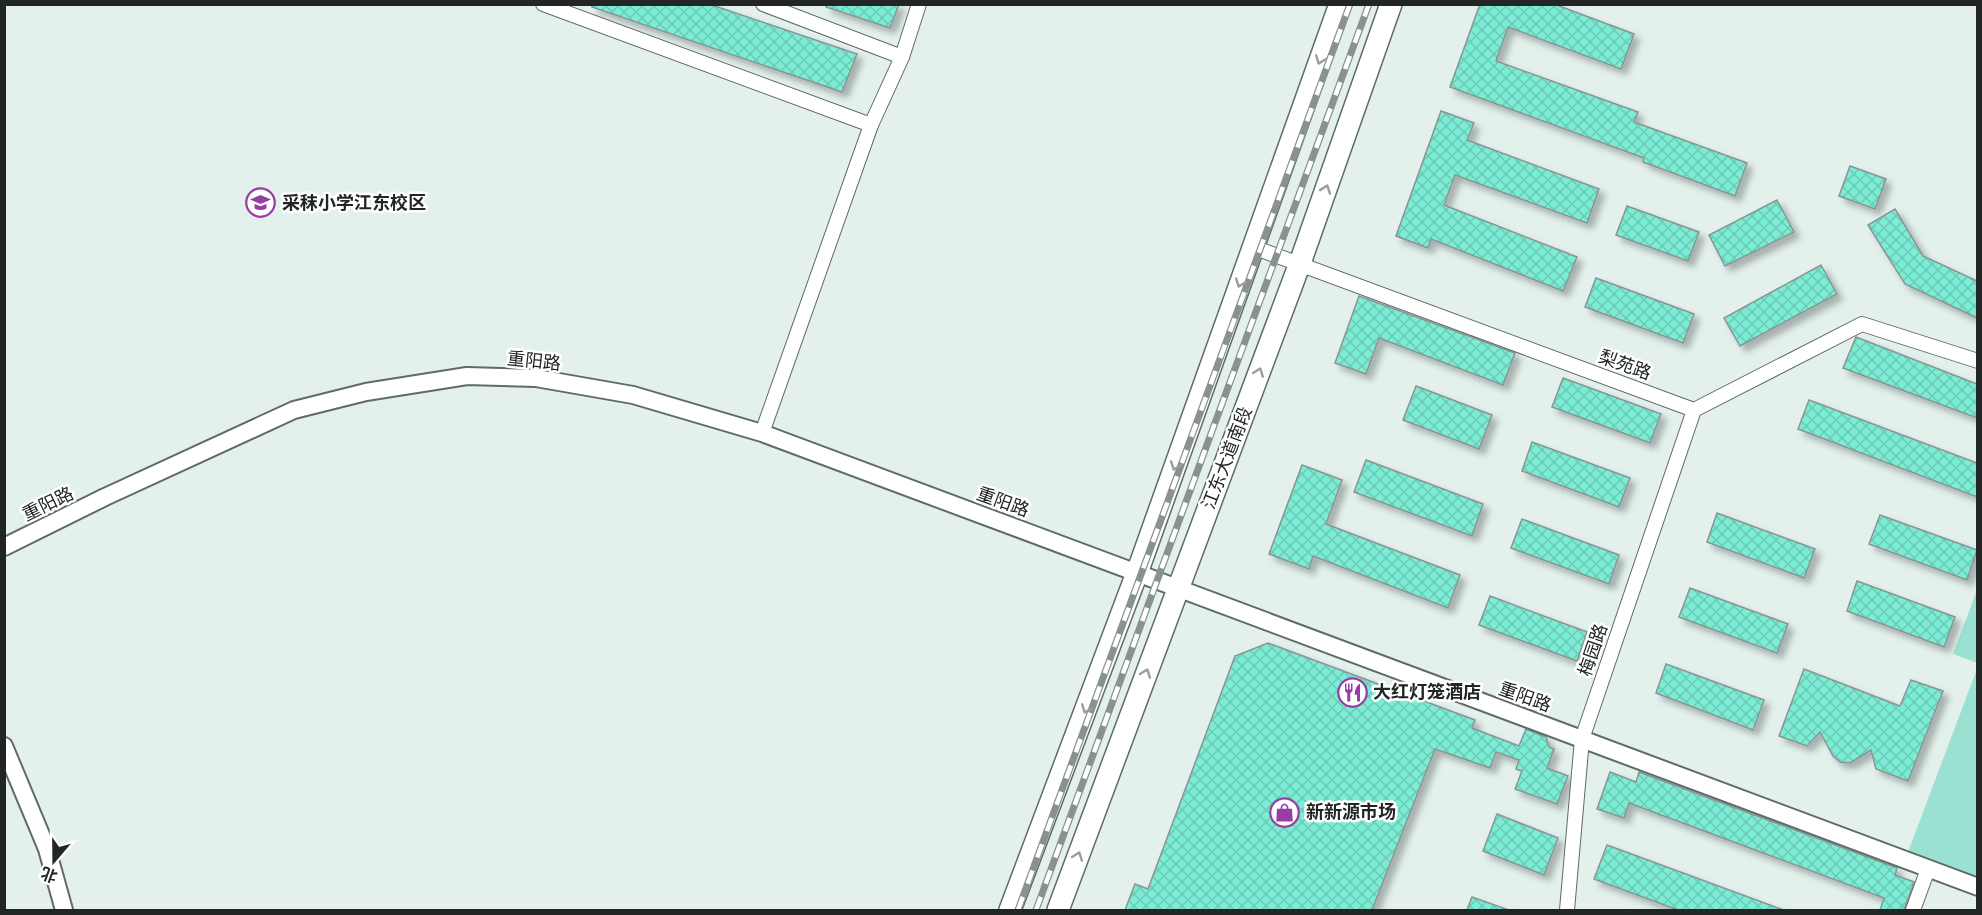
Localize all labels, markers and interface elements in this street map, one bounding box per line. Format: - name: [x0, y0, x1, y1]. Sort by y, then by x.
- one-way arrow: [1315, 54, 1328, 64]
- one-way arrow: [1318, 184, 1331, 195]
- school or university icon: 采秣小学江东校区: [245, 187, 277, 219]
- place label: 采秣小学江东校区: [282, 192, 426, 214]
- one-way arrow: [1234, 277, 1247, 287]
- street label: 梨苑路: [1596, 345, 1654, 385]
- street label: 重阳路: [506, 347, 562, 375]
- one-way arrow: [1251, 367, 1264, 378]
- street label: 江东大道南段: [1197, 404, 1257, 512]
- one-way arrow: [1169, 460, 1182, 471]
- street label: 重阳路: [19, 482, 77, 526]
- street label: 重阳路: [974, 482, 1032, 522]
- street label: 梅园路: [1574, 621, 1612, 679]
- one-way arrow: [1139, 668, 1152, 679]
- restaurant icon: 大红灯笼酒店: [1336, 676, 1368, 708]
- street label: 重阳路: [1496, 677, 1554, 717]
- place label: 大红灯笼酒店: [1373, 681, 1481, 703]
- one-way arrow: [1080, 703, 1093, 713]
- shop icon: 新新源市场: [1269, 796, 1301, 828]
- place label: 新新源市场: [1306, 801, 1396, 823]
- north arrow: [24, 831, 84, 891]
- one-way arrow: [1071, 851, 1084, 862]
- text: 北: [38, 863, 60, 886]

